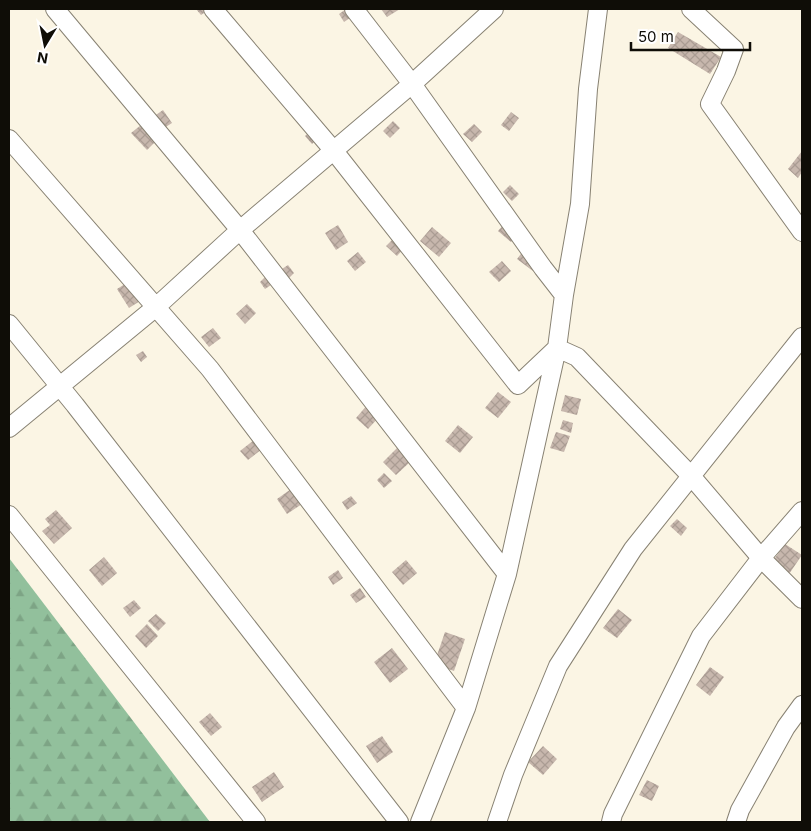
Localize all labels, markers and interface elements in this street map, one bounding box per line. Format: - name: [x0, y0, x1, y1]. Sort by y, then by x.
- north arrow: [20, 20, 70, 70]
- scale bar: [631, 20, 750, 52]
- text: 50 m: [638, 27, 674, 46]
- text: N: [36, 49, 49, 68]

